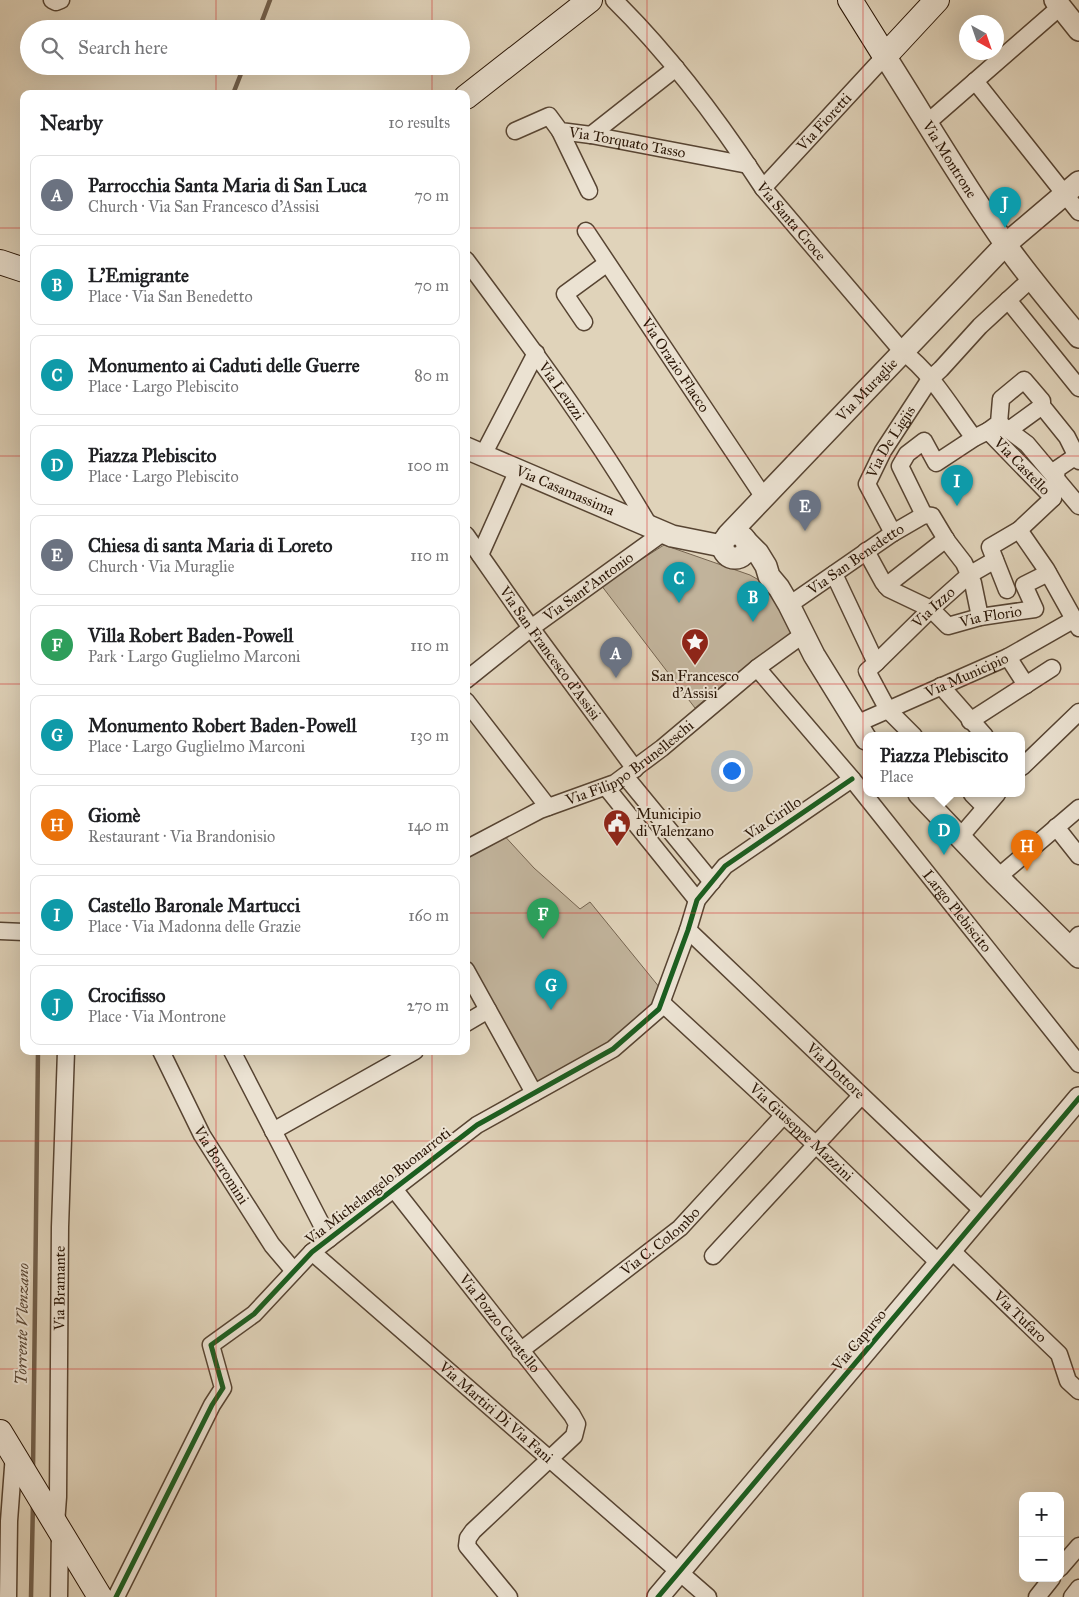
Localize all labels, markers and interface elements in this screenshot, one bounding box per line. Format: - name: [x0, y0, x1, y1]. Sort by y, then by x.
- north arrow: [959, 15, 1004, 60]
- search box: [20, 20, 470, 75]
- icon: search: [38, 34, 66, 62]
- text: Search here: [78, 36, 168, 59]
- street label: Via Fioretti: [792, 89, 855, 155]
- text: Nearby: [40, 110, 103, 136]
- text: 10 results: [388, 113, 450, 132]
- street label: Via Montrone: [918, 117, 981, 202]
- street label: Via Torquato Tasso: [567, 123, 688, 162]
- text: Parrocchia Santa Maria di San Luca: [88, 174, 367, 197]
- street label: Via Santa Croce: [752, 178, 830, 264]
- text: A: [52, 186, 62, 205]
- text: 70 m: [414, 186, 449, 205]
- pin: J: [989, 187, 1021, 228]
- text: Church · Via San Francesco d'Assisi: [88, 197, 320, 216]
- text: L'Emigrante: [88, 264, 189, 287]
- text: B: [52, 276, 62, 295]
- text: 70 m: [414, 276, 449, 295]
- text: Place · Via San Benedetto: [88, 287, 253, 306]
- street label: Via Orazio Flacco: [637, 313, 714, 416]
- text: Monumento ai Caduti delle Guerre: [88, 354, 360, 377]
- street label: Via Muraglie: [832, 354, 901, 426]
- street label: Via Leuzzi: [534, 357, 588, 424]
- text: C: [52, 366, 62, 385]
- text: 80 m: [414, 366, 449, 385]
- text: Place · Largo Plebiscito: [88, 377, 239, 396]
- street label: Via De Ligjis: [862, 402, 919, 482]
- street label: Via Castello: [989, 433, 1054, 499]
- text: Piazza Plebiscito: [88, 444, 217, 467]
- text: D: [51, 456, 63, 475]
- text: 100 m: [407, 456, 449, 475]
- street label: Via Casamassima: [512, 461, 618, 520]
- pin: I: [941, 465, 973, 506]
- text: Place · Largo Plebiscito: [88, 467, 239, 486]
- pin: E: [789, 490, 821, 531]
- street label: Via San Benedetto: [803, 520, 907, 599]
- text: Chiesa di santa Maria di Loreto: [88, 534, 332, 557]
- text: E: [51, 546, 63, 565]
- text: 110 m: [410, 546, 449, 565]
- street label: Via Sant'Antonio: [539, 548, 637, 626]
- text: Church · Via Muraglie: [88, 557, 234, 576]
- pin: C: [663, 562, 695, 603]
- pin: B: [737, 581, 769, 622]
- street label: Via San Francesco d'Assisi: [495, 582, 605, 723]
- street label: Via Izzo: [907, 583, 959, 632]
- street label: Via Florio: [957, 602, 1023, 632]
- text: Villa Robert Baden-Powell: [88, 624, 293, 647]
- place icon: San Francesco d'Assisi: [680, 627, 710, 666]
- text: F: [52, 636, 62, 655]
- text: 110 m: [410, 636, 449, 655]
- pin: A: [600, 637, 632, 678]
- text: Park · Largo Guglielmo Marconi: [88, 647, 301, 666]
- street label: Via Municipio: [921, 649, 1012, 702]
- place label: San Francesco d'Assisi: [651, 667, 739, 702]
- text: Monumento Robert Baden-Powell: [88, 714, 357, 737]
- street label: Via Filippo Brunelleschi: [562, 716, 697, 809]
- text: G: [51, 726, 63, 745]
- text: 130 m: [410, 726, 449, 745]
- popup: [863, 732, 1025, 797]
- text: Place · Largo Guglielmo Marconi: [88, 737, 305, 756]
- text: Piazza Plebiscito: [880, 744, 1008, 767]
- your location: [719, 758, 745, 784]
- text: Place: [880, 767, 913, 786]
- street label: Via Cirillo: [741, 792, 805, 844]
- text: Giomè: [88, 804, 140, 827]
- place label: Municipio di Valenzano: [636, 805, 714, 840]
- public building icon: Municipio di Valenzano: [602, 808, 632, 847]
- pin: D: [928, 814, 960, 855]
- text: H: [50, 816, 64, 835]
- text: 140 m: [408, 816, 449, 835]
- text: Restaurant · Via Brandonisio: [88, 827, 275, 846]
- pin: H: [1011, 830, 1043, 871]
- street label: Largo Plebiscito: [919, 866, 996, 956]
- text: Castello Baronale Martucci: [88, 894, 300, 917]
- pin: F: [527, 898, 559, 939]
- text: I: [54, 906, 60, 925]
- text: 160 m: [408, 906, 449, 925]
- text: Place · Via Madonna delle Grazie: [88, 917, 301, 936]
- pin: G: [535, 969, 567, 1010]
- text: Crocifisso: [88, 984, 166, 1007]
- text: J: [54, 996, 60, 1015]
- text: 270 m: [407, 996, 449, 1015]
- text: Place · Via Montrone: [88, 1007, 226, 1026]
- street label: Via Dottore: [802, 1038, 869, 1103]
- street label: Via Giuseppe Mazzini: [745, 1079, 857, 1185]
- street label: Via Borromini: [189, 1122, 253, 1208]
- street label: Via Michelangelo Buonarroti: [301, 1124, 454, 1249]
- street label: Via C. Colombo: [616, 1203, 704, 1280]
- street label: Via Bramante: [50, 1246, 69, 1331]
- water label: Torrente Vlenzano: [11, 1263, 33, 1385]
- street label: Via Pozzo Caratello: [455, 1270, 544, 1377]
- street label: Via Tufaro: [989, 1286, 1051, 1346]
- street label: Via Capurso: [827, 1305, 890, 1375]
- street label: Via Martiri Di Via Fani: [434, 1357, 557, 1467]
- map controls: [1019, 1492, 1064, 1582]
- button: +: [1019, 1492, 1064, 1537]
- button: −: [1019, 1537, 1064, 1582]

